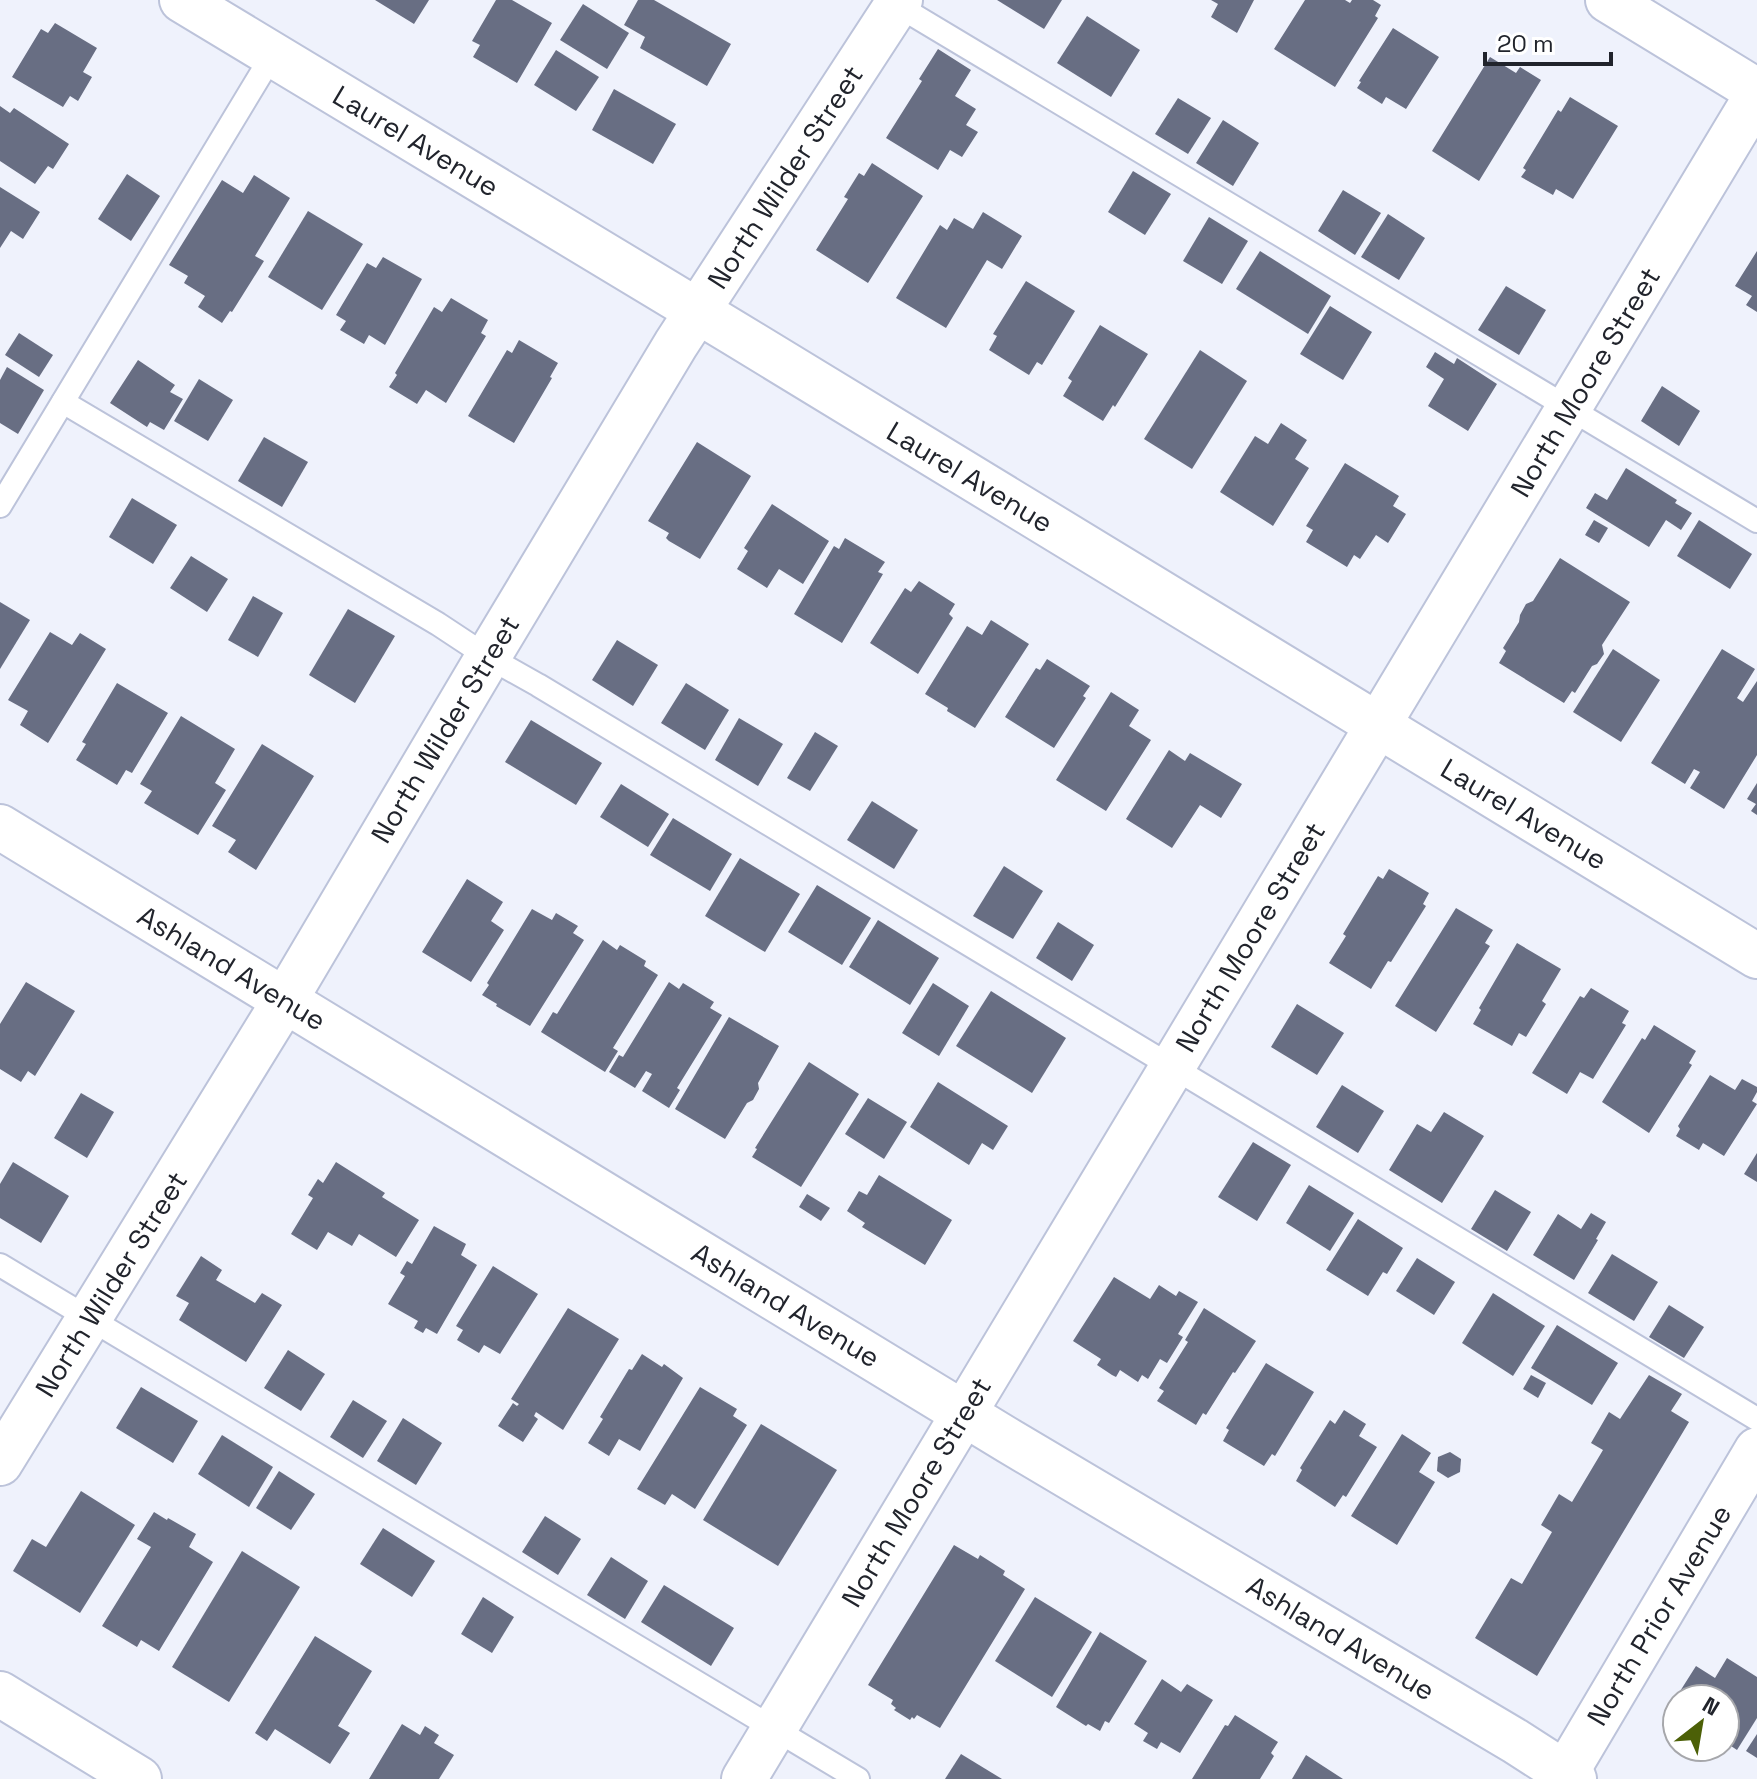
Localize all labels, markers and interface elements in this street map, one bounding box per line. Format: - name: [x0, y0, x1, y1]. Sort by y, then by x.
- scale bar: [1485, 16, 1611, 66]
- text: 20 m: [1497, 28, 1554, 59]
- street label: North Wilder Street: [699, 58, 871, 296]
- street label: Laurel Avenue: [326, 77, 506, 205]
- street label: North Moore Street: [1502, 260, 1668, 504]
- street label: Laurel Avenue: [880, 413, 1060, 541]
- street label: North Wilder Street: [363, 608, 527, 850]
- street label: Laurel Avenue: [1434, 750, 1614, 878]
- street label: North Moore Street: [1167, 815, 1333, 1059]
- street label: Ashland Avenue: [131, 898, 333, 1038]
- street label: North Wilder Street: [27, 1164, 195, 1404]
- street label: Ashland Avenue: [685, 1235, 887, 1375]
- street label: North Moore Street: [833, 1370, 999, 1614]
- street label: North Prior Avenue: [1580, 1498, 1738, 1732]
- street label: Ashland Avenue: [1240, 1568, 1442, 1708]
- north arrow: [1661, 1683, 1741, 1763]

